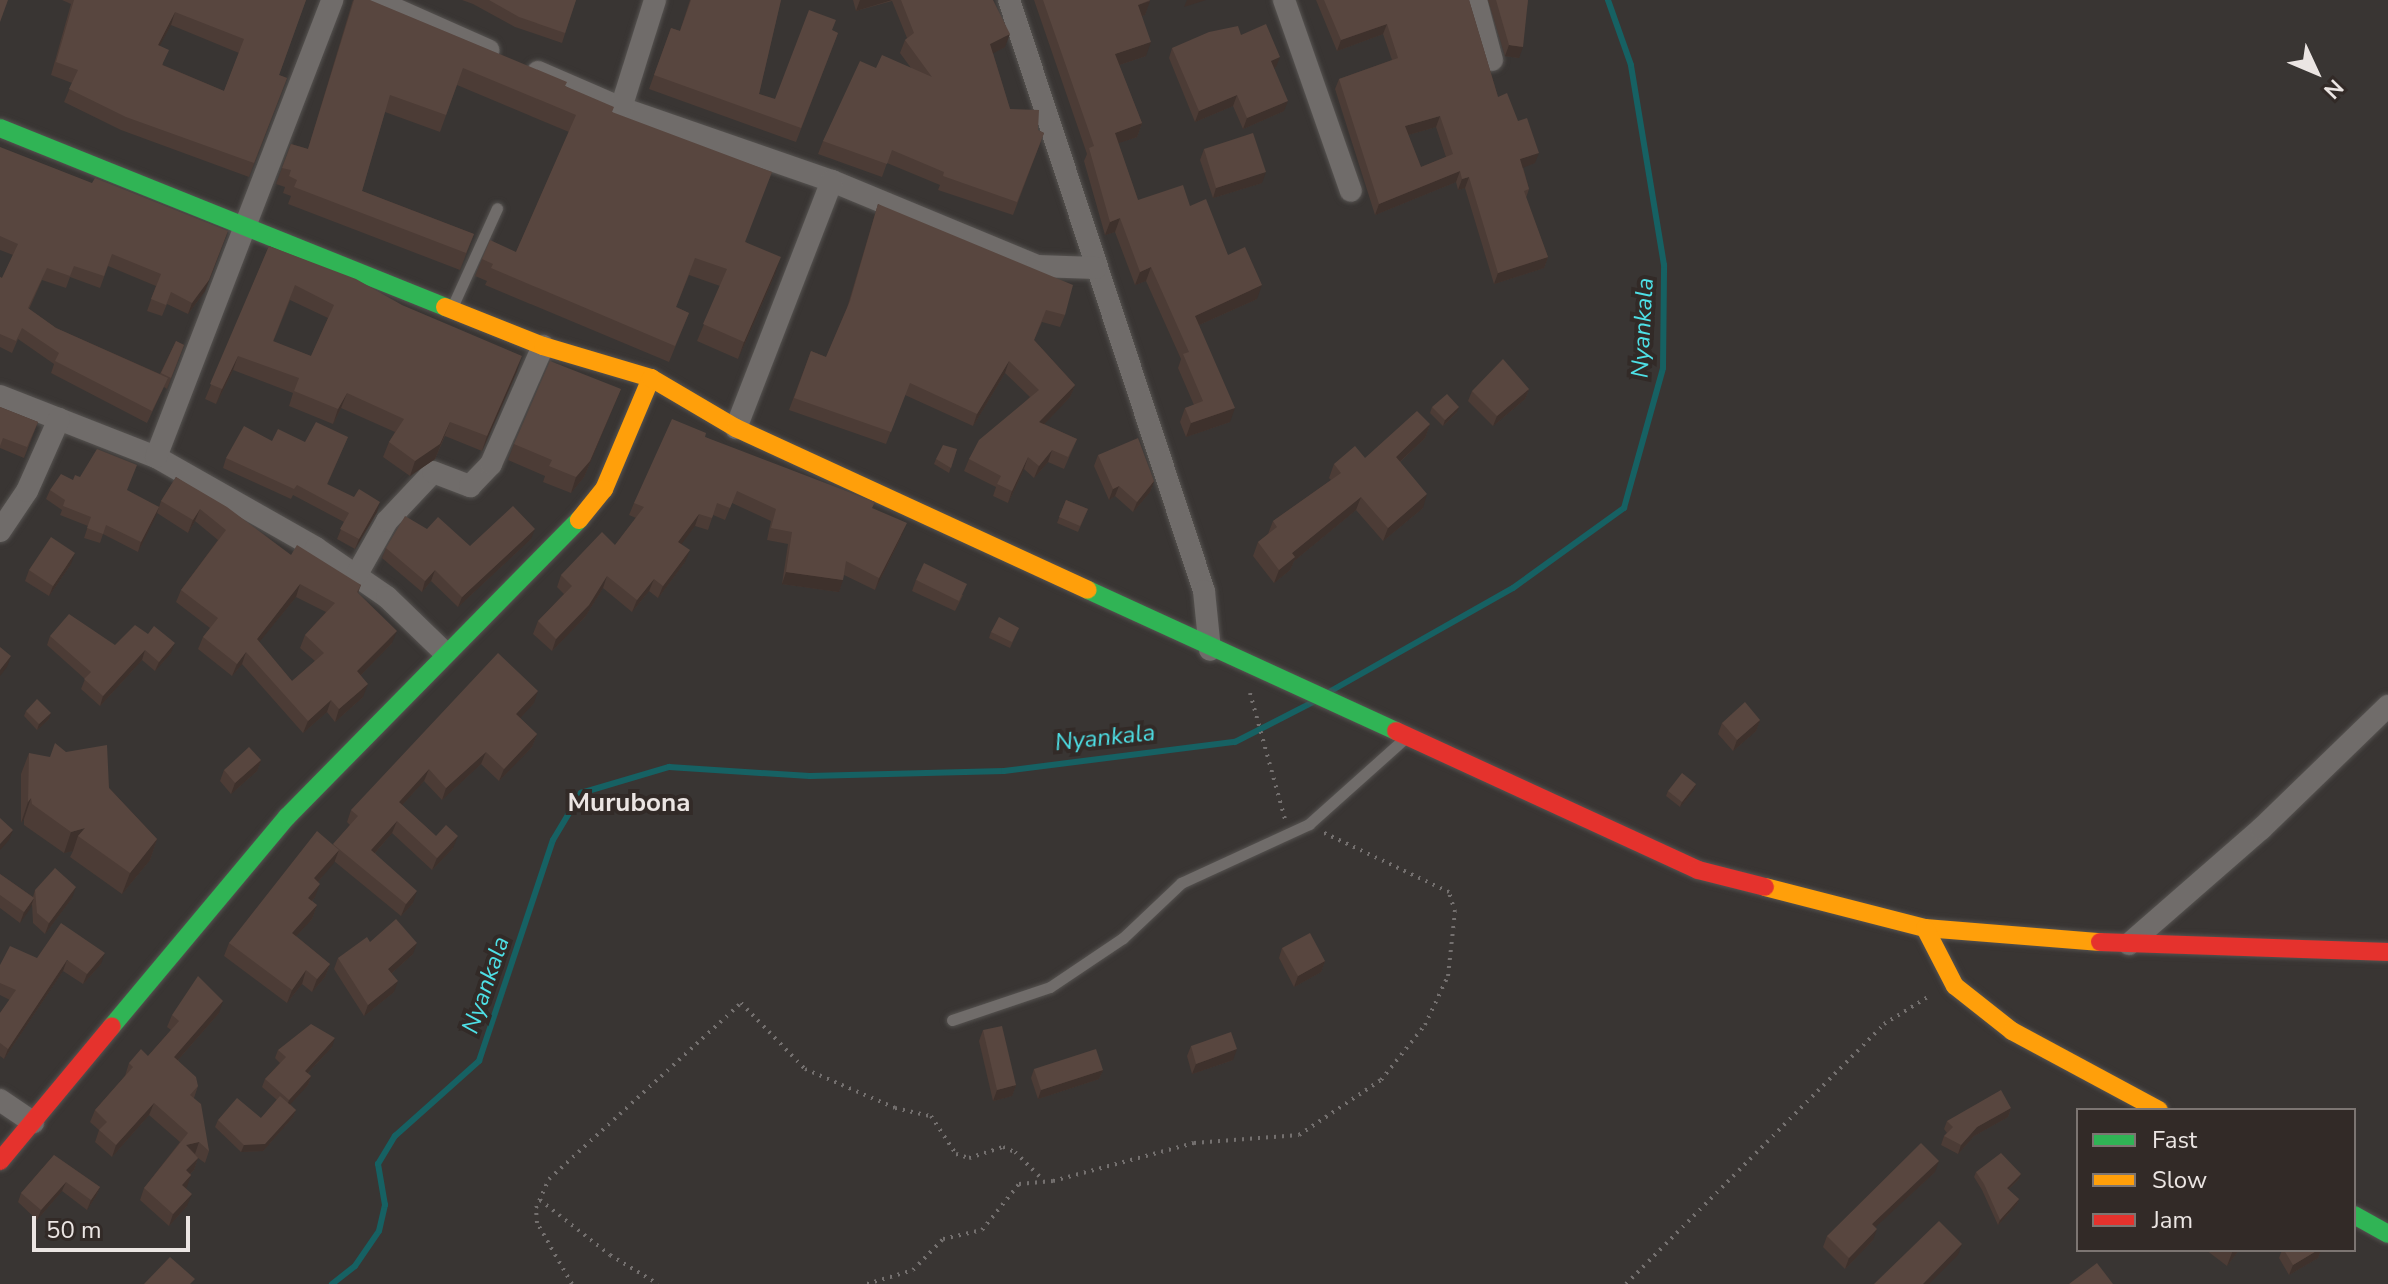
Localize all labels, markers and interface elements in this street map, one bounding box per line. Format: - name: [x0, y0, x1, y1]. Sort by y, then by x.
- north arrow: [2276, 32, 2356, 112]
- text: N: [2317, 72, 2350, 105]
- water label: Nyankala: [1626, 277, 1660, 379]
- water label: Nyankala: [1053, 718, 1157, 758]
- district label: Murubona: [568, 787, 690, 819]
- water label: Nyankala: [456, 933, 516, 1037]
- legend: [2076, 1108, 2356, 1252]
- text: Fast: [2152, 1124, 2197, 1156]
- text: Slow: [2152, 1164, 2207, 1196]
- scale bar: [36, 1200, 194, 1250]
- text: Jam: [2152, 1204, 2193, 1236]
- text: 50 m: [46, 1214, 102, 1246]

